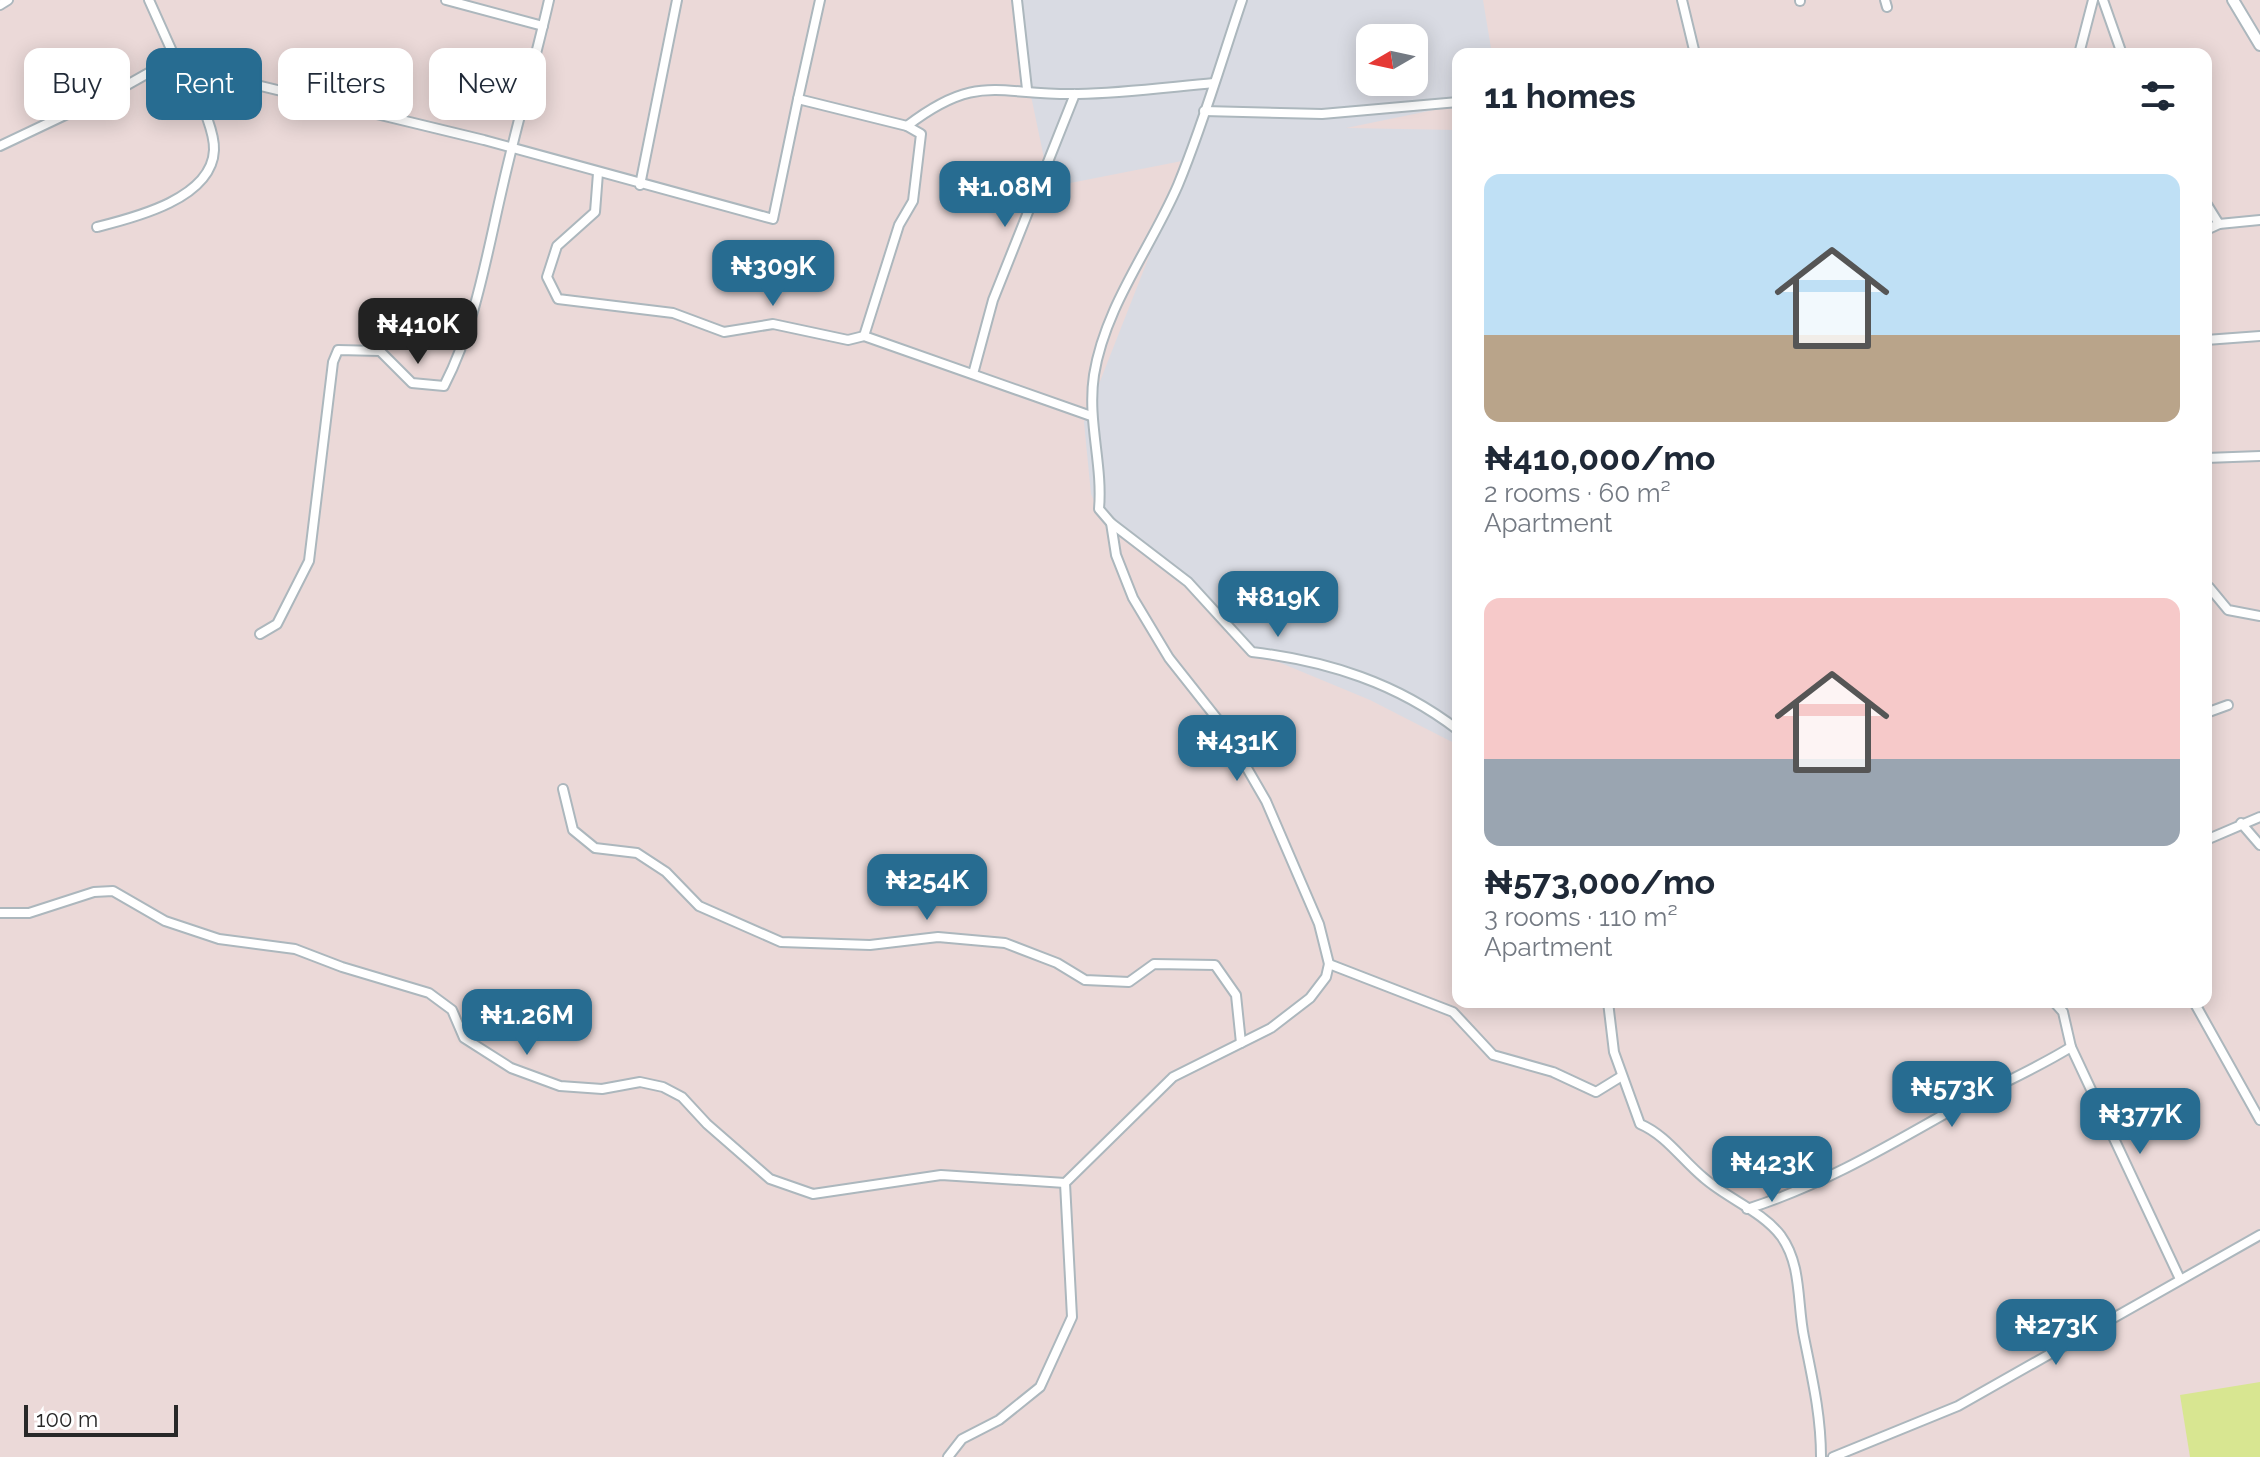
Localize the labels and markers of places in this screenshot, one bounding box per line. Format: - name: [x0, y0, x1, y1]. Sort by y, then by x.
- pin: ₦1.08M: [940, 161, 1070, 229]
- pin: ₦309K: [717, 240, 829, 308]
- pin: ₦410K: [362, 298, 474, 366]
- pin: ₦819K: [1222, 571, 1334, 639]
- pin: ₦431K: [1181, 715, 1293, 783]
- pin: ₦254K: [871, 854, 983, 922]
- pin: ₦1.26M: [462, 989, 592, 1057]
- pin: ₦573K: [1896, 1061, 2008, 1129]
- pin: ₦377K: [2084, 1088, 2196, 1156]
- pin: ₦423K: [1716, 1136, 1828, 1204]
- pin: ₦273K: [2000, 1299, 2112, 1367]

